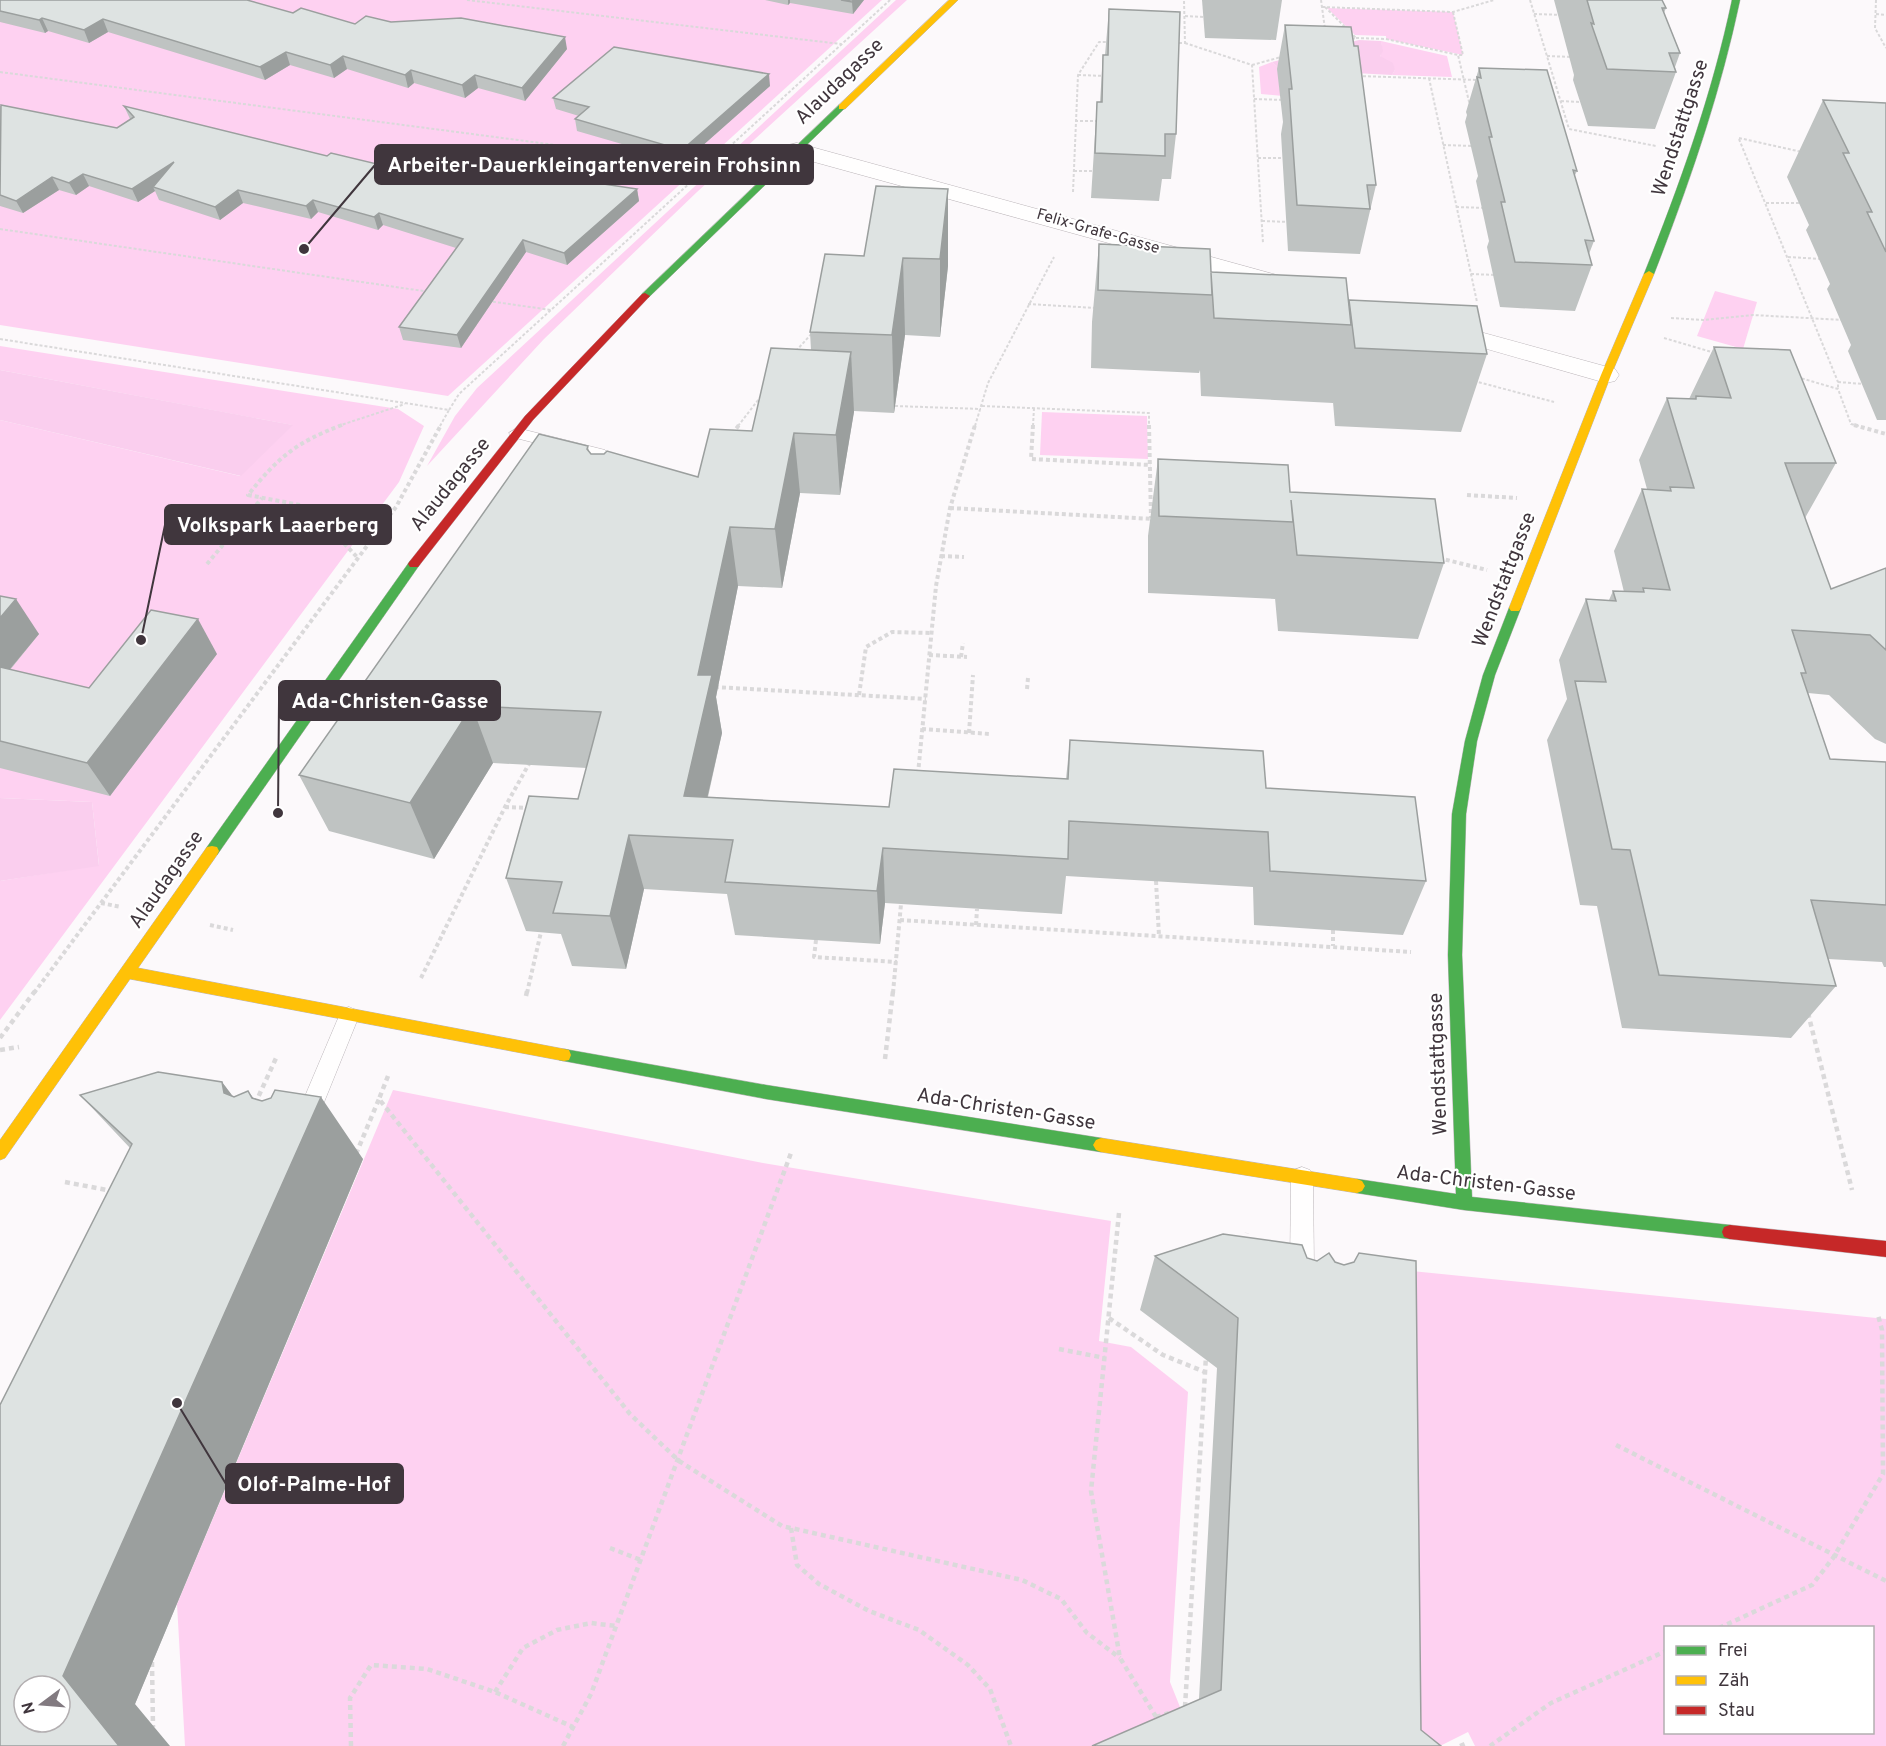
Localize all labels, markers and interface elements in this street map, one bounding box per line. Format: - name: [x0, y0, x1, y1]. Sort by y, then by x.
- street label: Alaudagasse: [790, 33, 890, 131]
- street label: Wendstattgasse: [1647, 56, 1715, 200]
- callout: Arbeiter-Dauerkleingartenverein Frohsinn: [375, 145, 813, 184]
- text: Arbeiter-Dauerkleingartenverein Frohsinn: [387, 153, 801, 180]
- street label: Felix-Grafe-Gasse: [1034, 205, 1162, 259]
- street label: Alaudagasse: [405, 433, 497, 537]
- callout: Volkspark Laaerberg: [165, 505, 391, 544]
- street label: Wendstattgasse: [1467, 509, 1543, 651]
- text: Volkspark Laaerberg: [177, 513, 379, 540]
- callout: Ada-Christen-Gasse: [279, 681, 500, 720]
- text: Ada-Christen-Gasse: [291, 689, 489, 716]
- street label: Alaudagasse: [124, 826, 210, 934]
- street label: Wendstattgasse: [1424, 992, 1454, 1136]
- street label: Ada-Christen-Gasse: [915, 1083, 1097, 1137]
- street label: Ada-Christen-Gasse: [1395, 1160, 1577, 1208]
- callout: Olof-Palme-Hof: [226, 1464, 403, 1503]
- text: Olof-Palme-Hof: [237, 1472, 391, 1499]
- legend: [1664, 1626, 1874, 1734]
- text: Frei: [1718, 1640, 1748, 1663]
- text: Zäh: [1718, 1670, 1749, 1693]
- north arrow: [12, 1674, 72, 1734]
- text: N: [18, 1699, 41, 1716]
- text: Stau: [1718, 1700, 1755, 1723]

